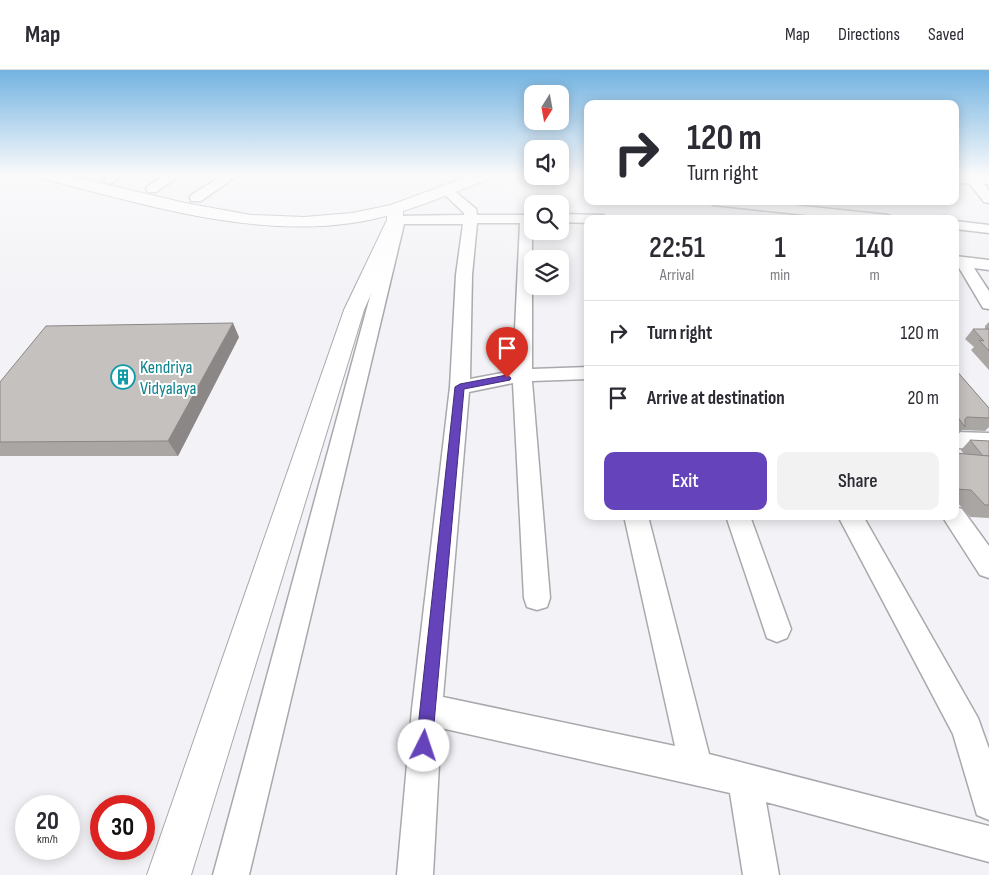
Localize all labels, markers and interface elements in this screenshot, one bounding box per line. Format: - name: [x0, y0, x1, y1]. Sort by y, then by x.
- text: Map: [25, 20, 60, 49]
- text: Map: [785, 24, 810, 45]
- text: Directions: [838, 24, 900, 45]
- text: Saved: [928, 24, 964, 45]
- north arrow: [524, 85, 569, 130]
- map controls: [524, 85, 569, 295]
- text: 120 m: [687, 117, 762, 160]
- icon: right: [604, 120, 669, 185]
- button: sound: [524, 140, 569, 185]
- text: Turn right: [687, 160, 758, 187]
- button: search: [524, 195, 569, 240]
- text: 22:51: [649, 230, 705, 266]
- text: 1: [774, 230, 786, 266]
- text: 140: [855, 230, 894, 266]
- button: layers: [524, 250, 569, 295]
- text: Arrival: [660, 266, 694, 285]
- text: min: [770, 266, 790, 285]
- text: m: [869, 266, 880, 285]
- icon: right: [604, 319, 632, 347]
- text: Turn right: [647, 322, 712, 345]
- text: 120 m: [901, 322, 939, 345]
- pin: [486, 327, 528, 378]
- icon: arrive: [493, 334, 521, 362]
- place label: Kendriya Vidyalaya: [140, 357, 196, 399]
- building icon: Kendriya Vidyalaya: [110, 364, 136, 390]
- icon: arrive: [604, 384, 632, 412]
- text: Arrive at destination: [647, 387, 785, 410]
- text: 20 m: [907, 387, 939, 410]
- button: Exit: [604, 452, 767, 510]
- button: Share: [777, 452, 939, 510]
- position arrow: [397, 719, 449, 771]
- speed limit sign: 30: [90, 795, 155, 860]
- text: 20: [36, 806, 59, 837]
- text: km/h: [37, 832, 58, 847]

